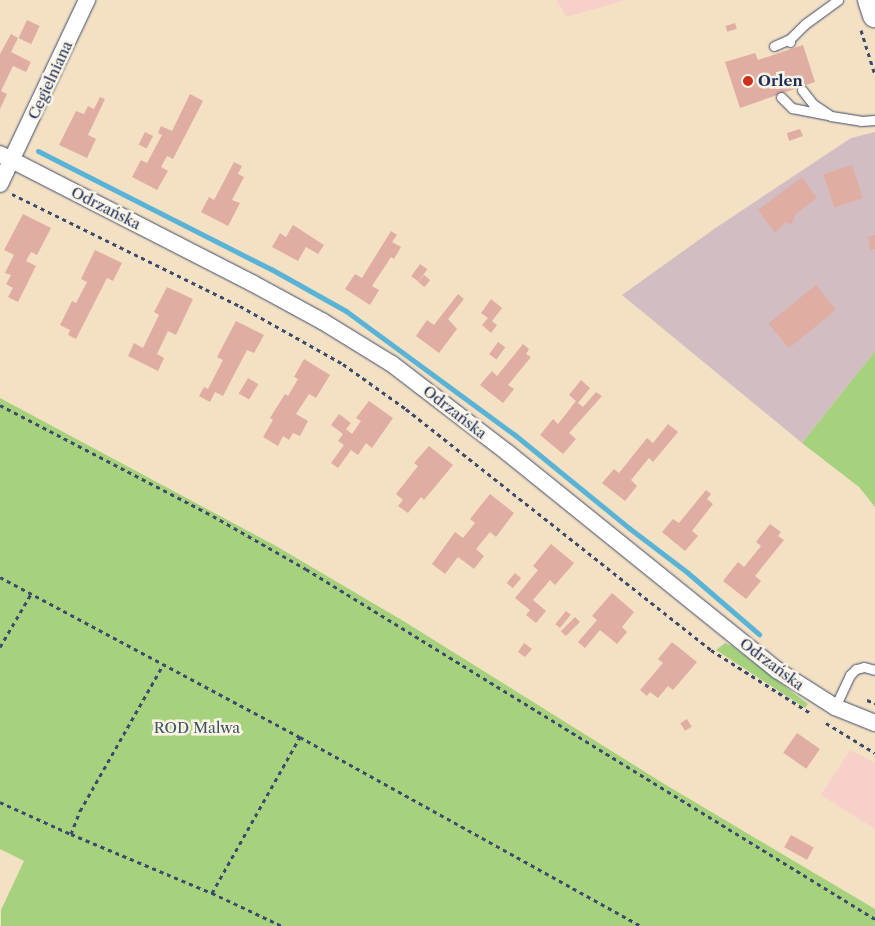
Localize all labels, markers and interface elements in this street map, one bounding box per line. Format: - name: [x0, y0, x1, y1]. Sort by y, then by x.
- street label: Cegielniana: [24, 38, 76, 122]
- place label: Orlen: [758, 72, 803, 90]
- marker: Orlen: [742, 75, 754, 87]
- street label: Odrzańska: [68, 183, 144, 233]
- street label: Odrzańska: [420, 382, 490, 442]
- street label: Odrzańska: [736, 634, 808, 694]
- park label: ROD Malwa: [154, 719, 240, 737]

